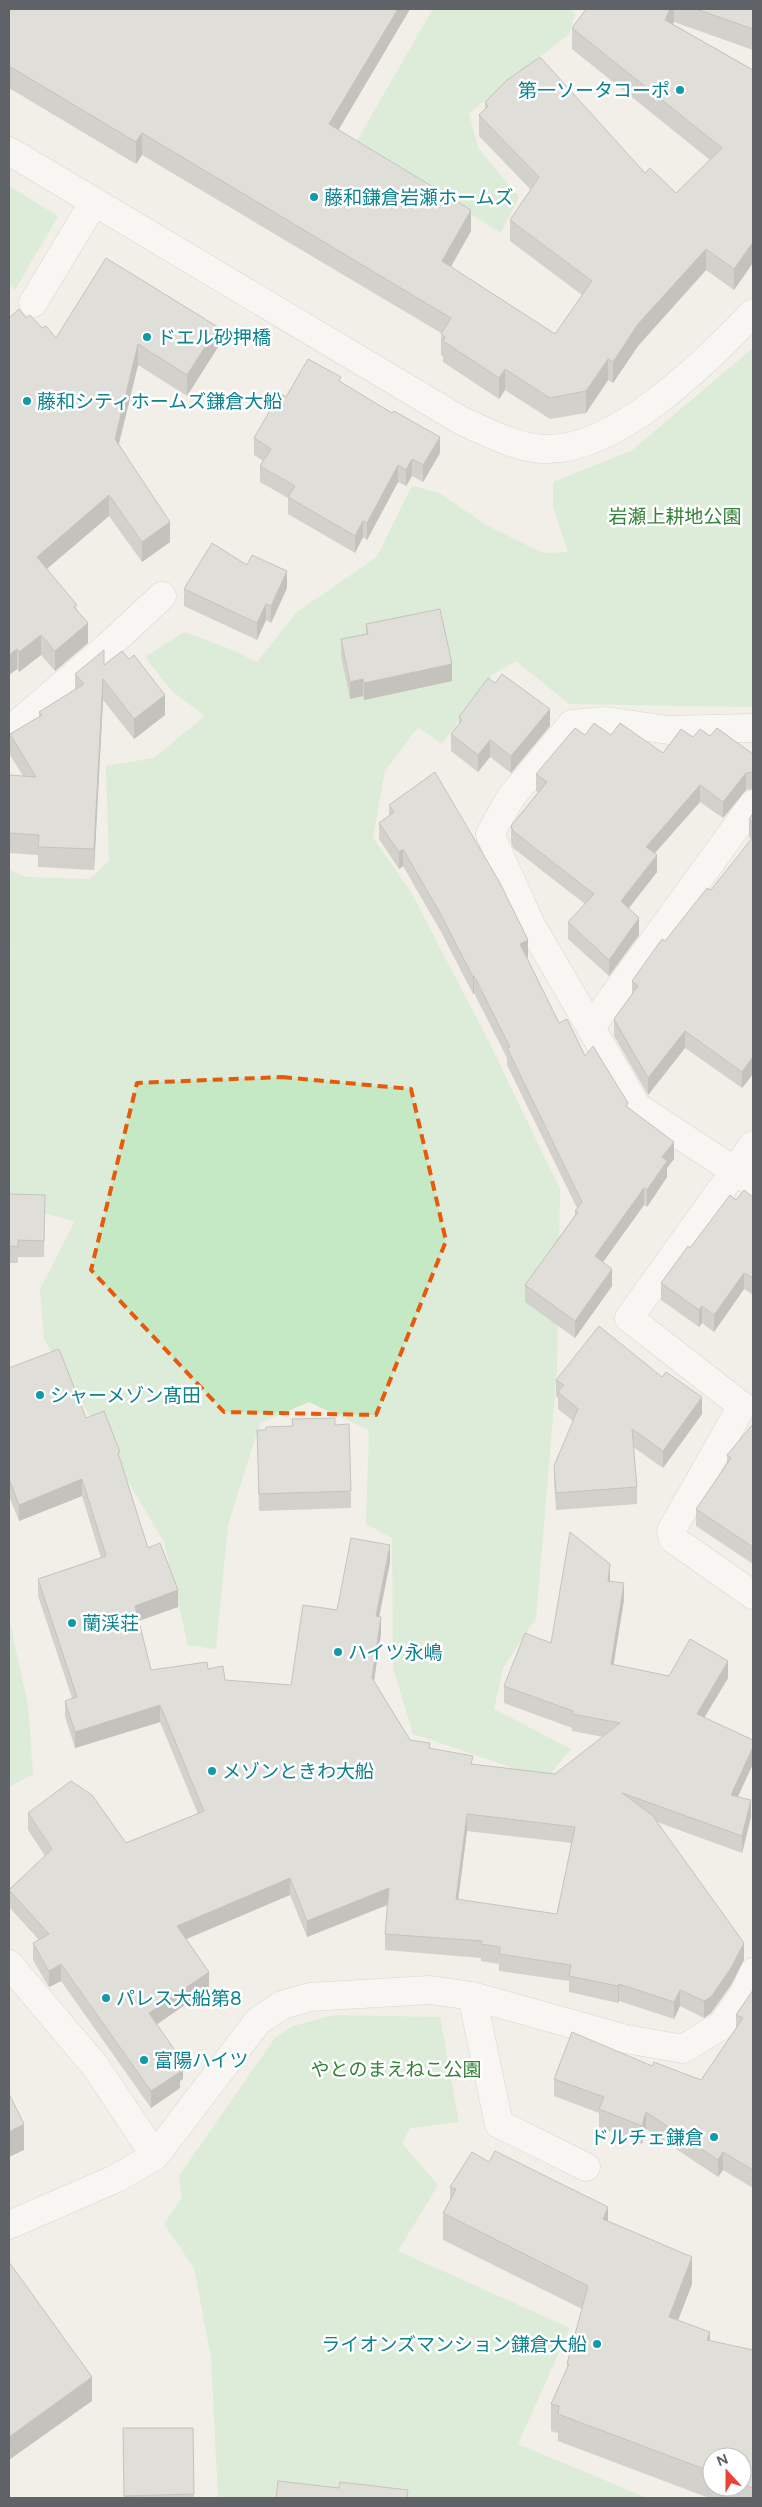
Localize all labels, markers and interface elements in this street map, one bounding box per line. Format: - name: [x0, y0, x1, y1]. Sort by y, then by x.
- place label: 第一ソータコーポ: [518, 79, 670, 102]
- marker: 第一ソータコーポ: [674, 84, 686, 96]
- place label: 藤和鎌倉岩瀬ホームズ: [324, 186, 513, 209]
- marker: 藤和鎌倉岩瀬ホームズ: [308, 191, 320, 203]
- place label: ドエル砂押橋: [157, 326, 271, 349]
- marker: ドエル砂押橋: [141, 331, 153, 343]
- place label: 藤和シティホームズ鎌倉大船: [37, 390, 282, 413]
- marker: 藤和シティホームズ鎌倉大船: [21, 395, 33, 407]
- park label: 岩瀬上耕地公園: [608, 505, 742, 528]
- place label: シャーメゾン髙田: [50, 1384, 201, 1407]
- marker: シャーメゾン髙田: [34, 1389, 46, 1401]
- place label: 蘭渓荘: [82, 1612, 139, 1635]
- marker: 蘭渓荘: [66, 1617, 78, 1629]
- place label: ハイツ永嶋: [348, 1641, 443, 1664]
- marker: ハイツ永嶋: [332, 1646, 344, 1658]
- place label: メゾンときわ大船: [222, 1760, 374, 1783]
- marker: メゾンときわ大船: [206, 1765, 218, 1777]
- place label: パレス大船第8: [116, 1987, 242, 2010]
- marker: パレス大船第8: [100, 1992, 112, 2004]
- place label: 富陽ハイツ: [154, 2049, 249, 2072]
- marker: 富陽ハイツ: [138, 2054, 150, 2066]
- park label: やとのまえねこ公園: [311, 2058, 481, 2081]
- place label: ドルチェ鎌倉: [590, 2126, 704, 2149]
- marker: ドルチェ鎌倉: [708, 2131, 720, 2143]
- place label: ライオンズマンション鎌倉大船: [321, 2333, 587, 2356]
- marker: ライオンズマンション鎌倉大船: [591, 2338, 603, 2350]
- north arrow: [702, 2447, 752, 2497]
- text: N: [714, 2450, 731, 2470]

